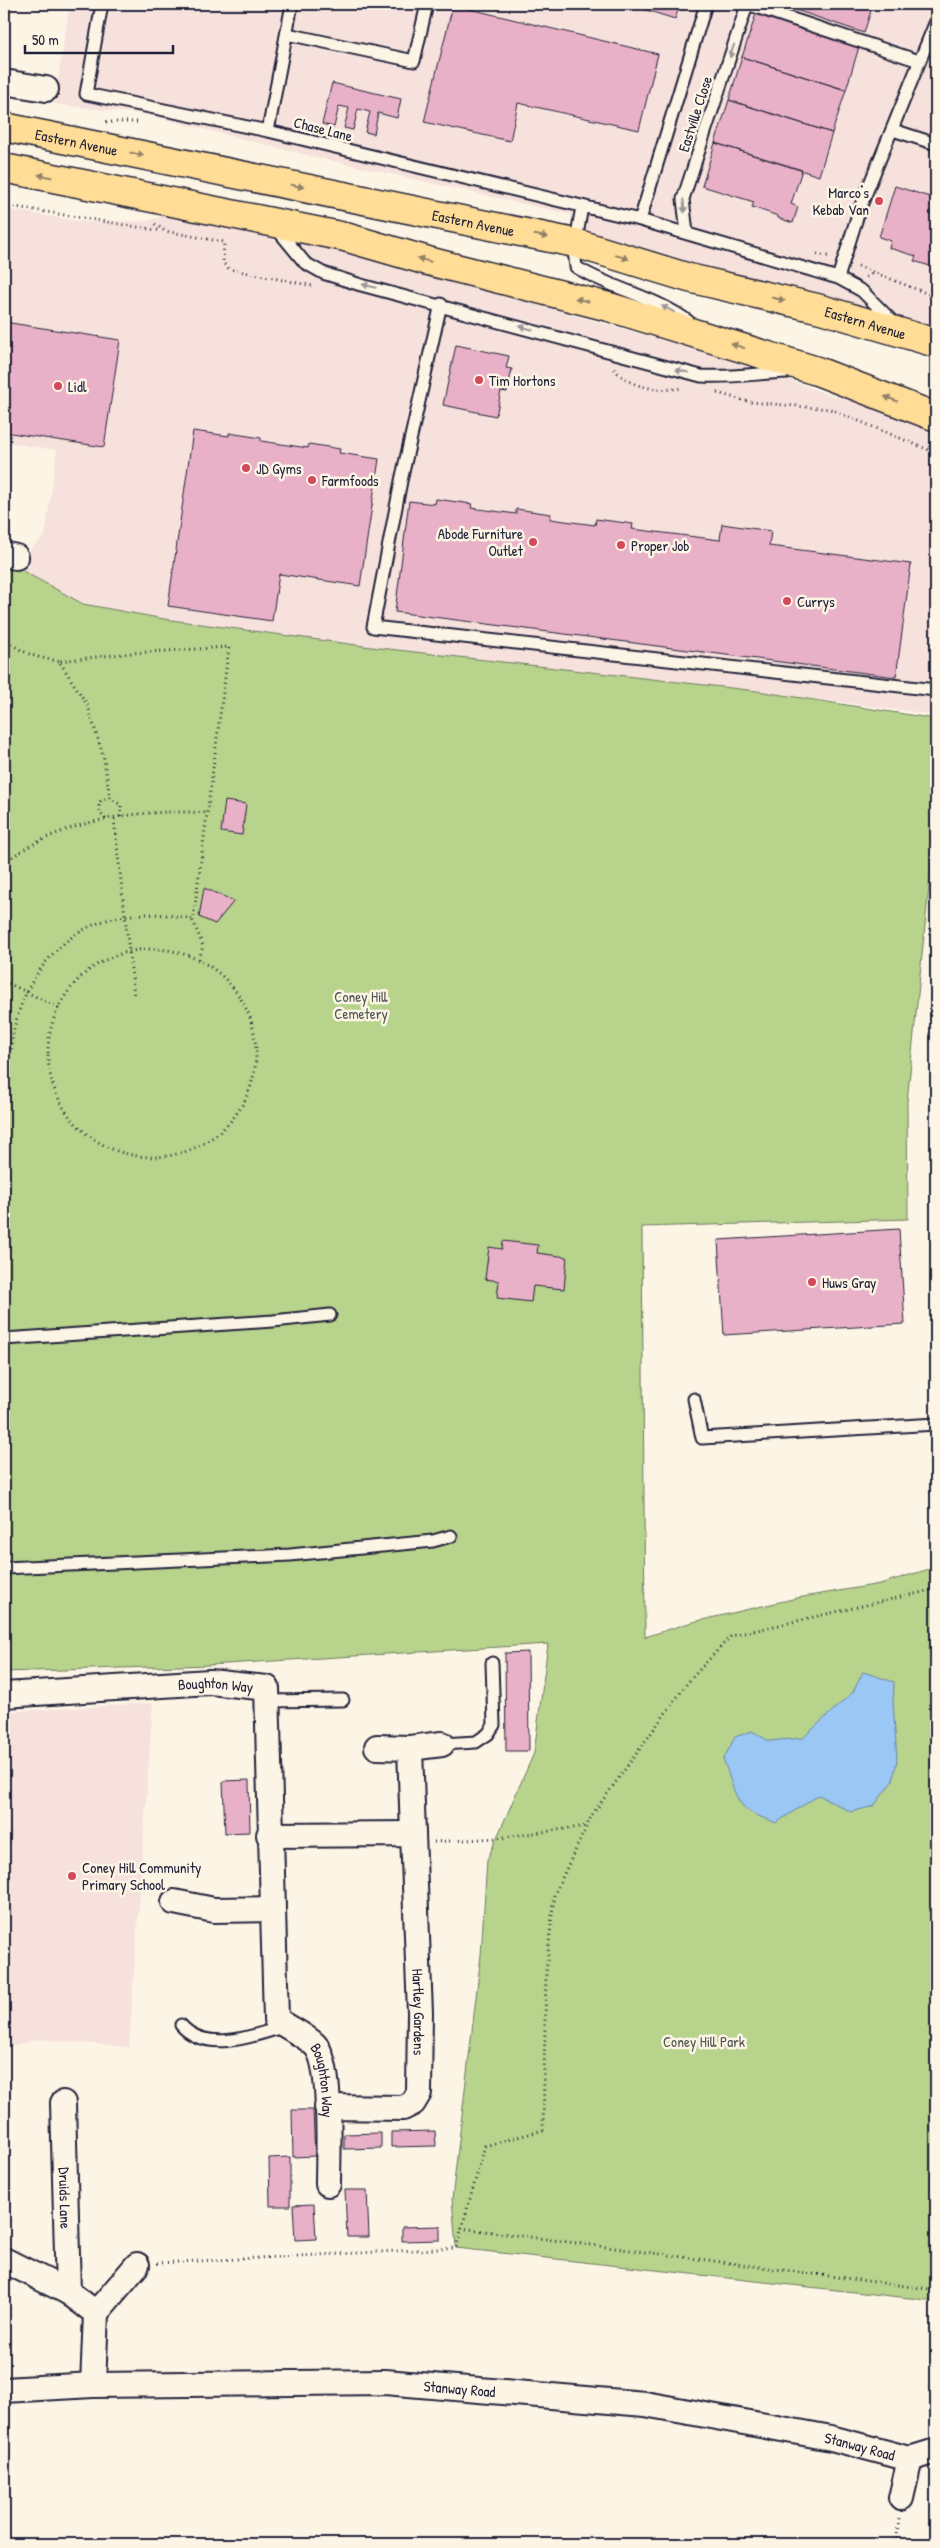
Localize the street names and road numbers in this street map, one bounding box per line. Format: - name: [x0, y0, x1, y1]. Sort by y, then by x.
- street label: Eastville Close: [673, 73, 717, 155]
- street label: Chase Lane: [291, 112, 355, 146]
- street label: Eastern Avenue: [33, 123, 120, 160]
- street label: Eastern Avenue: [430, 204, 516, 241]
- street label: Eastern Avenue: [823, 300, 909, 344]
- street label: Boughton Way: [177, 1671, 254, 1697]
- street label: Hartley Gardens: [408, 1968, 431, 2056]
- street label: Boughton Way: [306, 2038, 339, 2118]
- street label: Druids Lane: [54, 2167, 77, 2229]
- street label: Stanway Road: [423, 2375, 496, 2402]
- street label: Stanway Road: [823, 2427, 897, 2465]

